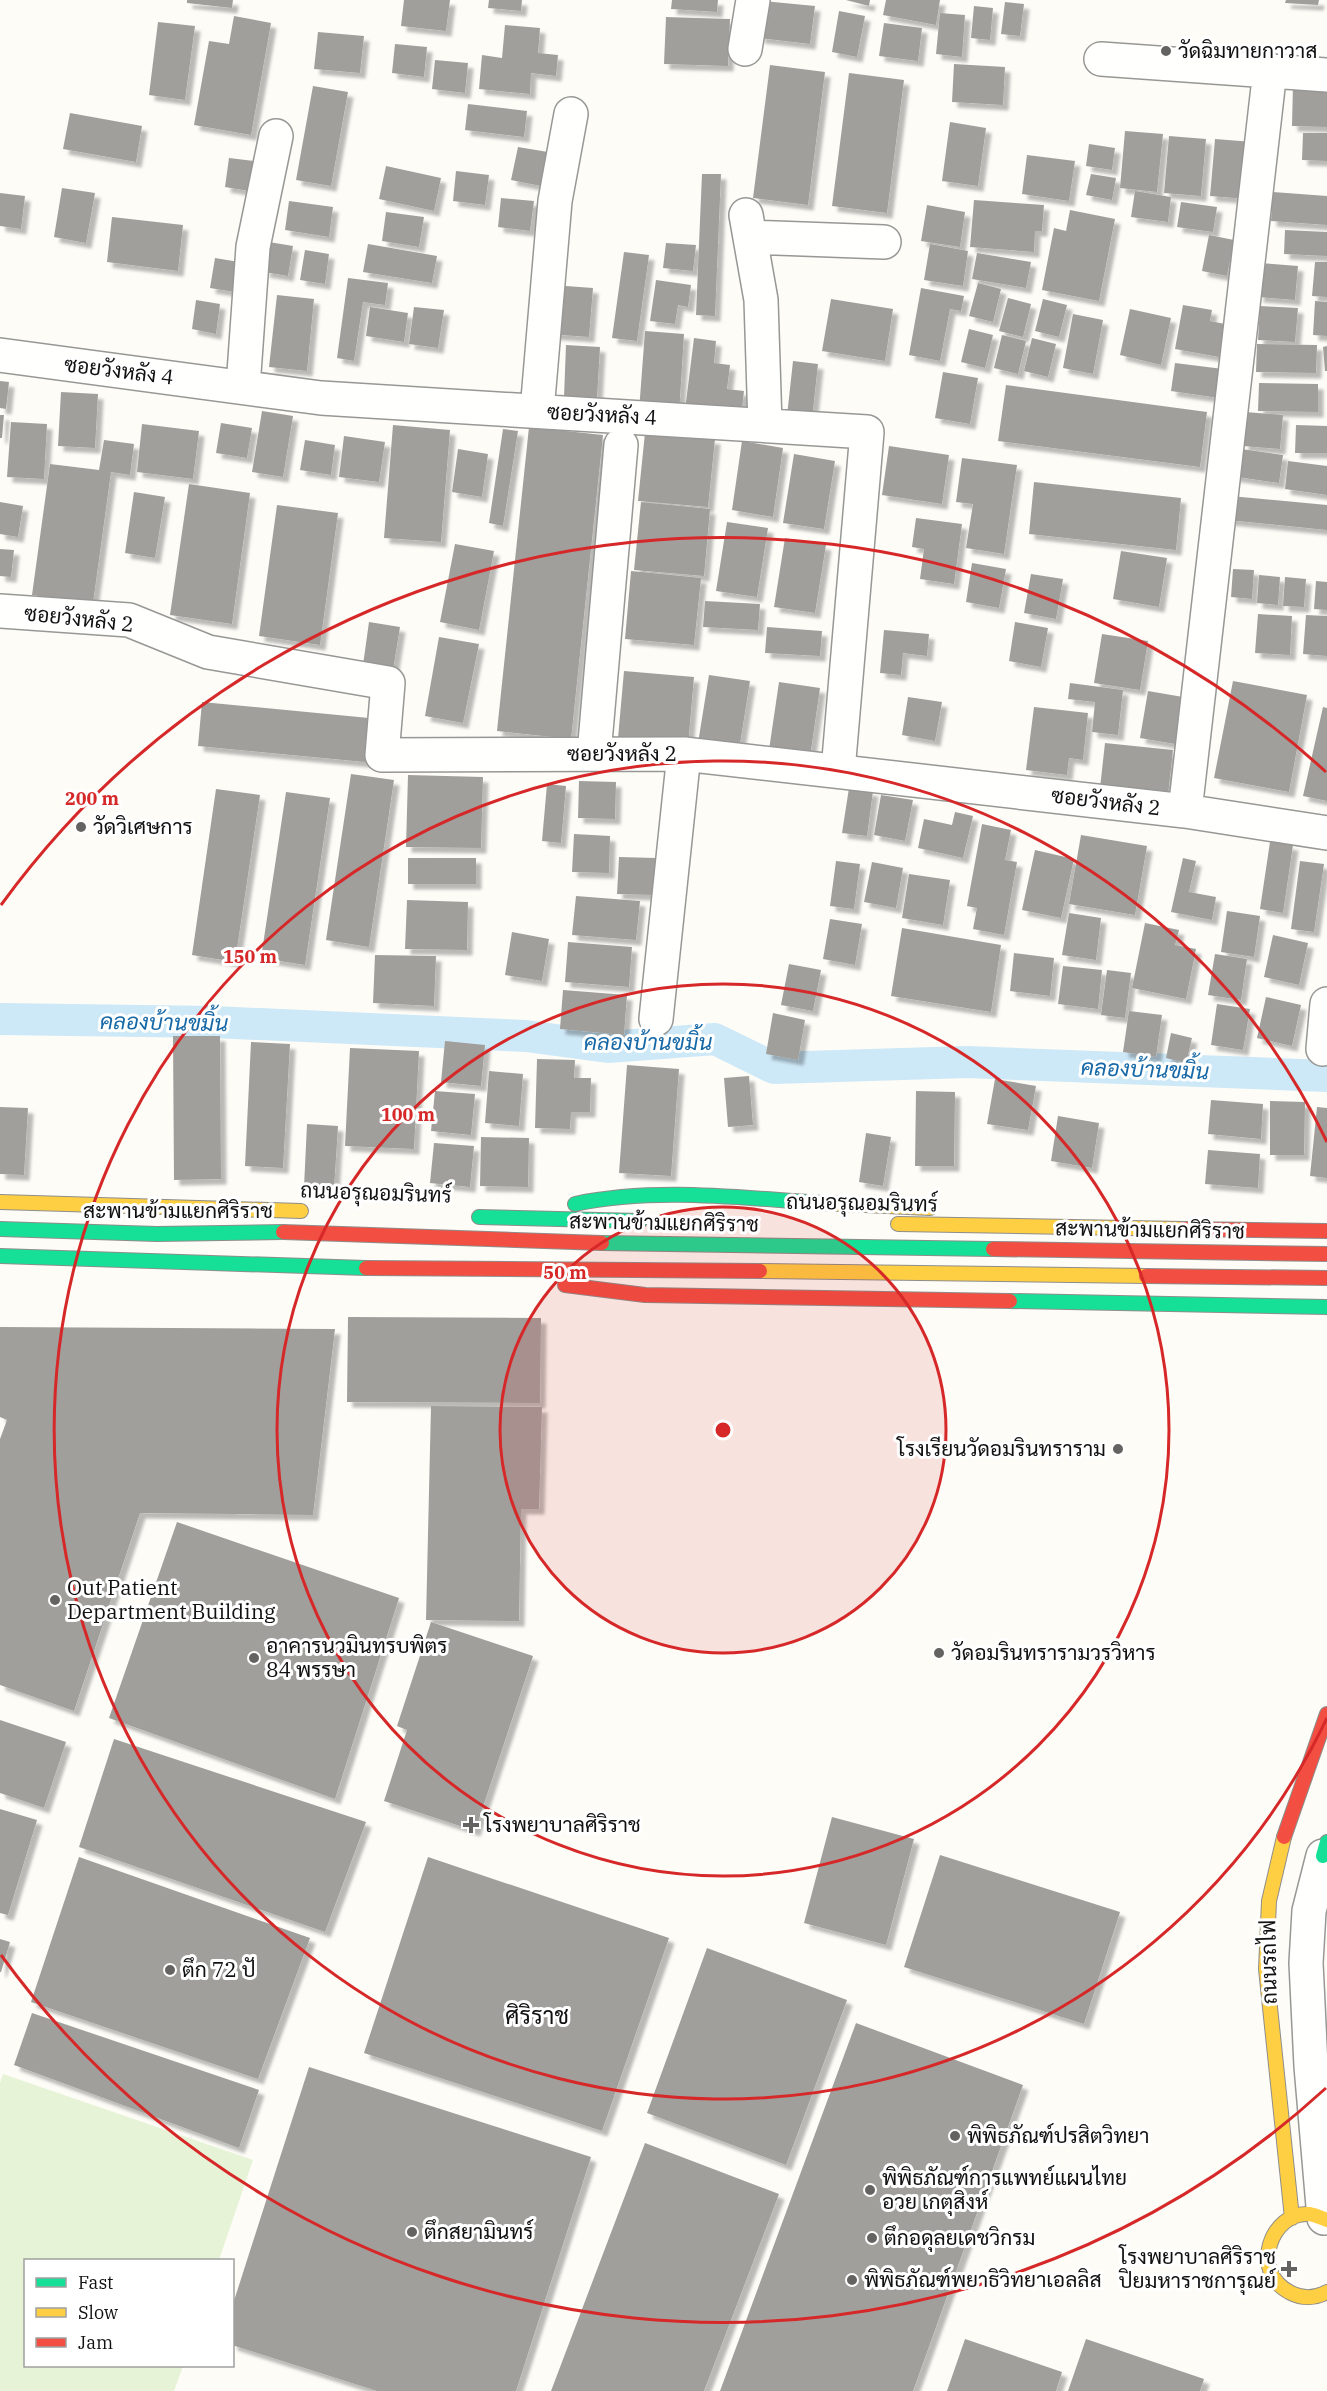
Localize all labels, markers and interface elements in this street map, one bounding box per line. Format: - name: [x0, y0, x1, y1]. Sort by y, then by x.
- place label: วัดฉิมทายกาวาส: [1178, 36, 1317, 64]
- marker: วัดฉิมทายกาวาส: [1159, 44, 1173, 58]
- street label: ซอยวังหลัง 4: [63, 349, 175, 391]
- street label: ซอยวังหลัง 4: [546, 397, 658, 431]
- street label: ซอยวังหลัง 2: [23, 598, 135, 638]
- street label: ซอยวังหลัง 2: [567, 739, 677, 767]
- street label: ซอยวังหลัง 2: [1050, 780, 1162, 822]
- text: 200 m: [65, 787, 120, 810]
- place label: วัดวิเศษการ: [93, 812, 193, 840]
- marker: วัดวิเศษการ: [74, 820, 88, 834]
- text: 150 m: [223, 945, 278, 968]
- water label: คลองบ้านขมิ้น: [100, 1003, 229, 1037]
- water label: คลองบ้านขมิ้น: [584, 1024, 712, 1056]
- water label: คลองบ้านขมิ้น: [1080, 1049, 1210, 1085]
- text: 100 m: [381, 1103, 436, 1126]
- street label: ถนนอรุณอมรินทร์: [300, 1175, 452, 1210]
- street label: ถนนอรุณอมรินทร์: [786, 1187, 938, 1218]
- street label: สะพานข้ามแยกศิริราช: [83, 1196, 273, 1224]
- street label: สะพานข้ามแยกศิริราช: [569, 1206, 759, 1238]
- street label: สะพานข้ามแยกศิริราช: [1055, 1213, 1245, 1245]
- text: 50 m: [543, 1261, 587, 1284]
- centre of rings: [713, 1420, 733, 1440]
- place label: โรงเรียนวัดอมรินทราราม: [896, 1434, 1106, 1462]
- marker: โรงเรียนวัดอมรินทราราม: [1111, 1442, 1125, 1456]
- place label: Out Patient Department Building: [67, 1573, 276, 1625]
- marker: Out Patient Department Building: [48, 1593, 62, 1607]
- place label: อาคารนวมินทรบพิตร 84 พรรษา: [266, 1631, 447, 1683]
- place label: วัดอมรินทรารามวรวิหาร: [951, 1638, 1156, 1666]
- marker: วัดอมรินทรารามวรวิหาร: [932, 1646, 946, 1660]
- marker: อาคารนวมินทรบพิตร 84 พรรษา: [247, 1651, 261, 1665]
- place label: โรงพยาบาลศิริราช: [483, 1810, 641, 1838]
- marker: โรงพยาบาลศิริราช: [462, 1816, 480, 1834]
- street label: ถนนรถไฟ: [1253, 1919, 1283, 2005]
- place label: ตึก 72 ปั: [182, 1955, 256, 1983]
- marker: ตึก 72 ปั: [163, 1963, 177, 1977]
- district label: ศิริราช: [505, 1999, 569, 2031]
- place label: พิพิธภัณฑ์ปรสิตวิทยา: [967, 2121, 1149, 2149]
- marker: พิพิธภัณฑ์ปรสิตวิทยา: [948, 2129, 962, 2143]
- place label: พิพิธภัณฑ์การแพทย์แผนไทย อวย เกตุสิงห์: [882, 2163, 1127, 2216]
- marker: พิพิธภัณฑ์การแพทย์แผนไทย อวย เกตุสิงห์: [863, 2183, 877, 2197]
- place label: ตึกสยามินทร์: [424, 2217, 533, 2245]
- place label: ตึกอดุลยเดชวิกรม: [884, 2223, 1035, 2252]
- marker: ตึกสยามินทร์: [405, 2225, 419, 2239]
- marker: ตึกอดุลยเดชวิกรม: [865, 2231, 879, 2245]
- place label: โรงพยาบาลศิริราช ปิยมหาราชการุณย์: [1118, 2242, 1276, 2295]
- legend: [24, 2259, 234, 2367]
- marker: โรงพยาบาลศิริราช ปิยมหาราชการุณย์: [1280, 2260, 1298, 2278]
- place label: พิพิธภัณฑ์พยาธิวิทยาเอลลิส: [864, 2265, 1102, 2293]
- text: Fast: [78, 2271, 113, 2294]
- marker: พิพิธภัณฑ์พยาธิวิทยาเอลลิส: [845, 2273, 859, 2287]
- text: Slow: [78, 2301, 118, 2324]
- text: Jam: [78, 2331, 113, 2354]

